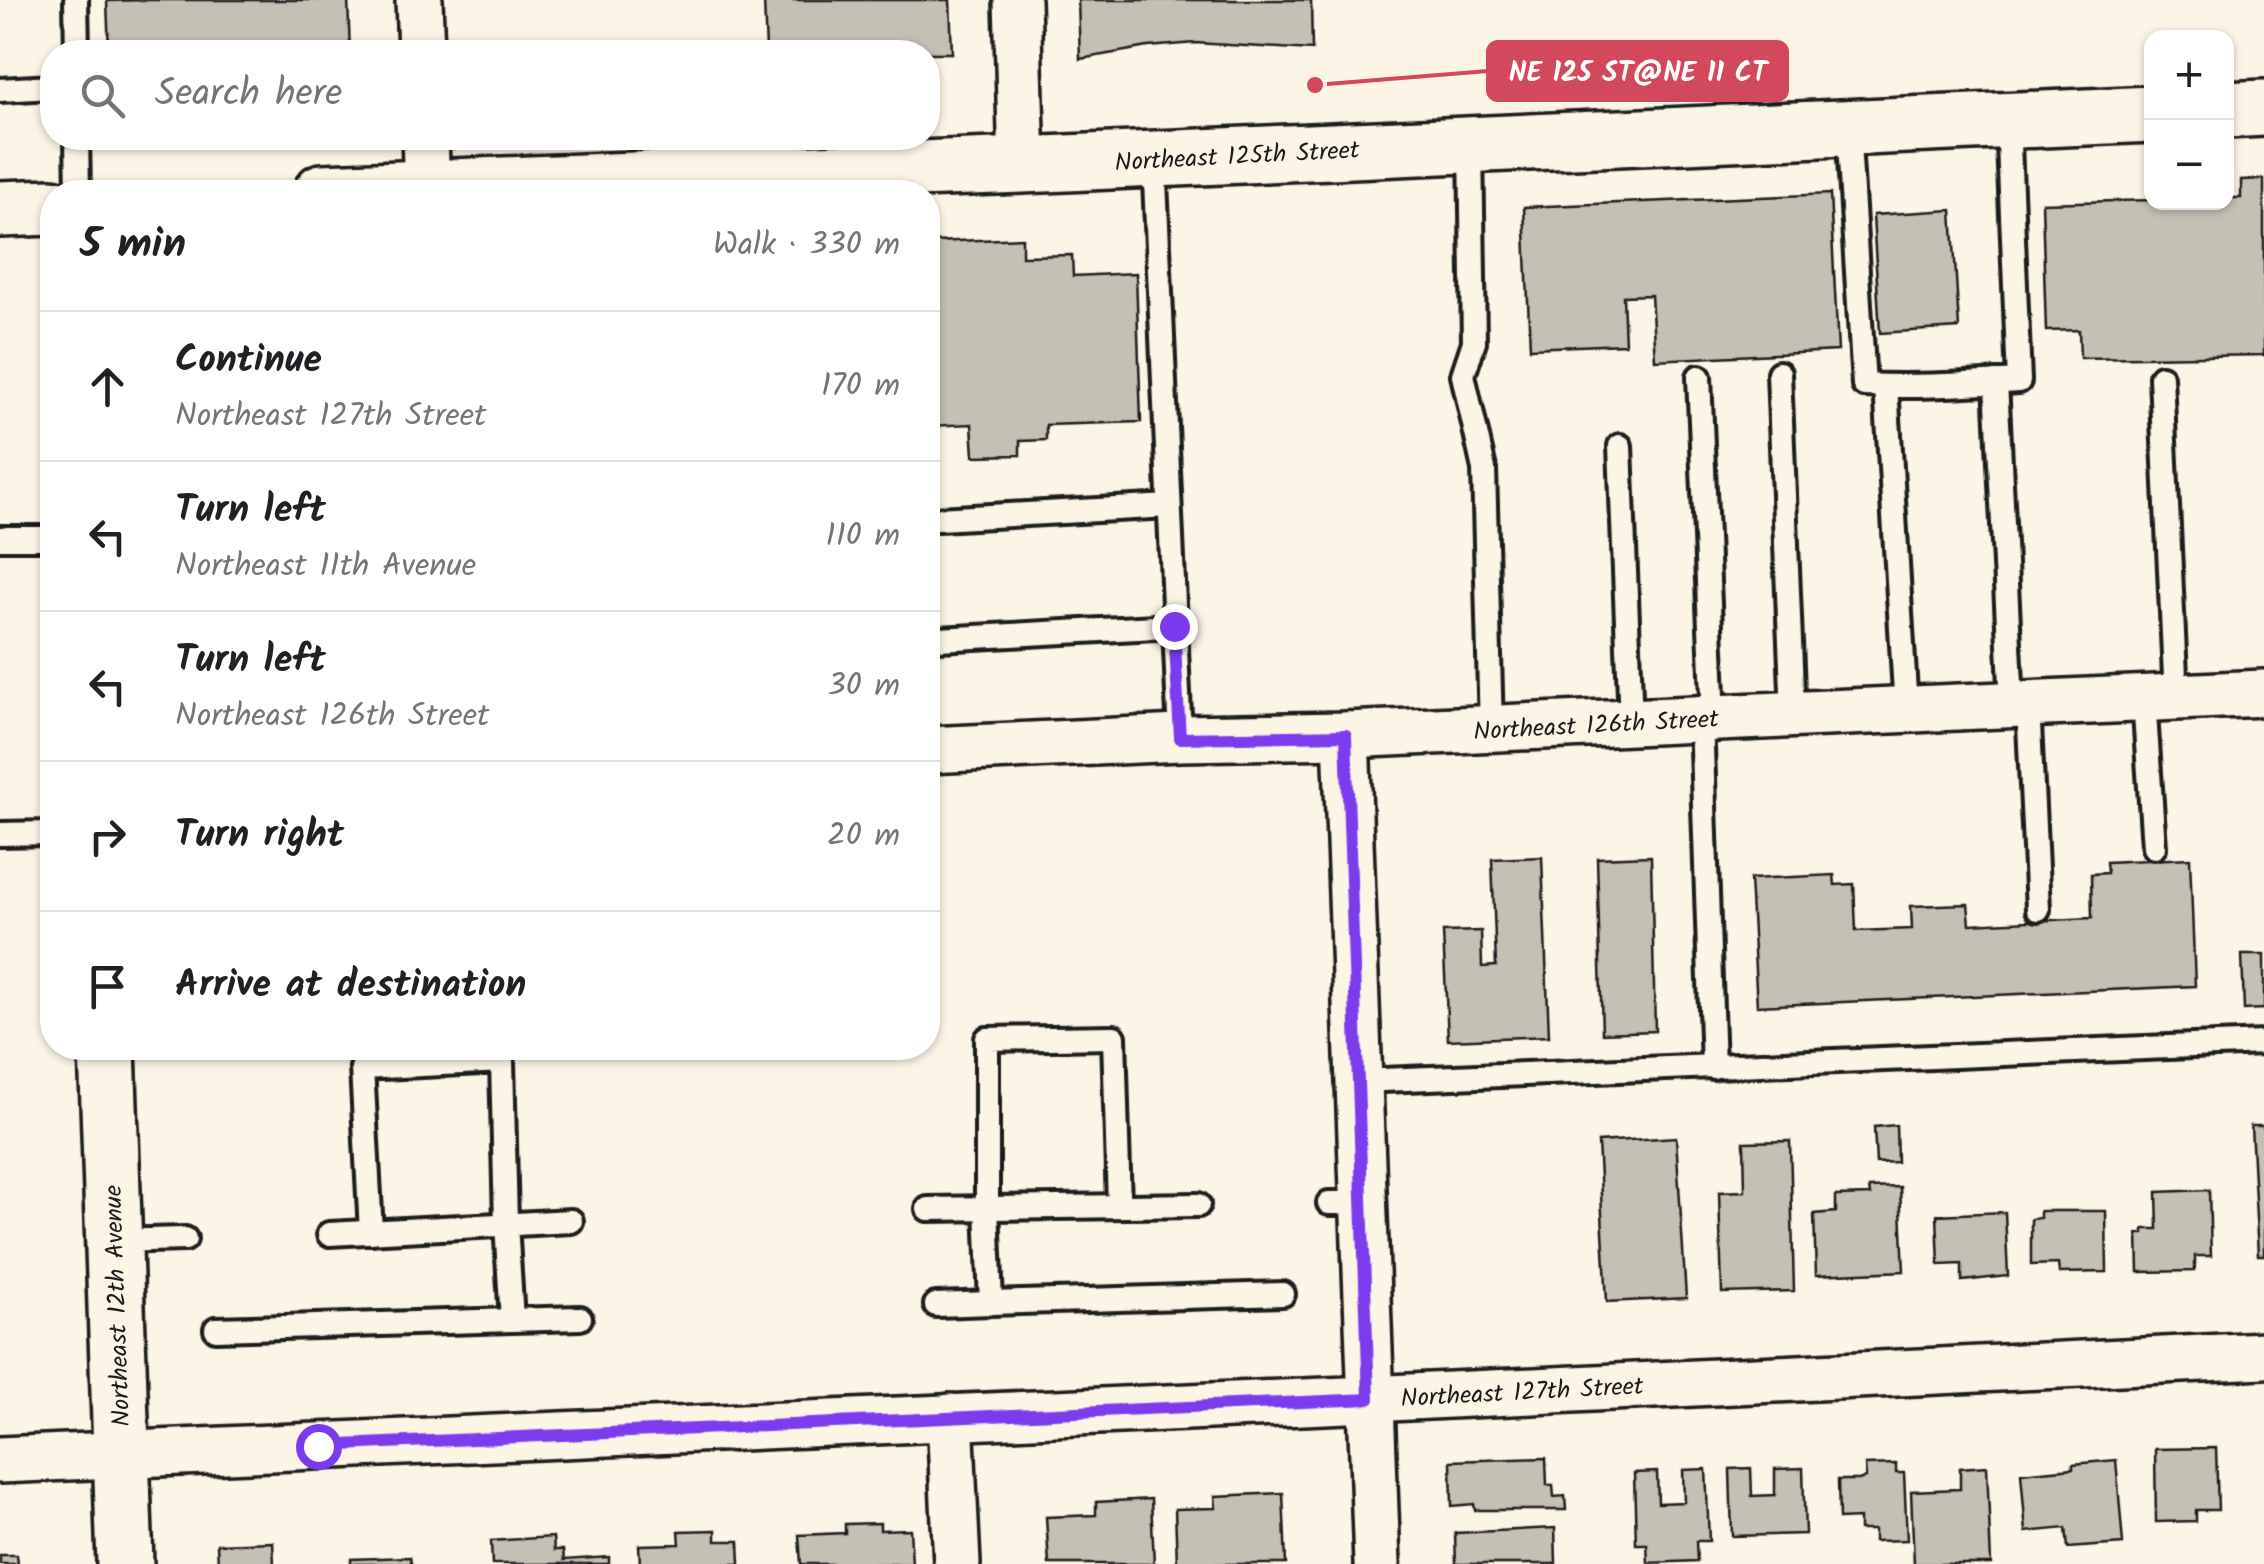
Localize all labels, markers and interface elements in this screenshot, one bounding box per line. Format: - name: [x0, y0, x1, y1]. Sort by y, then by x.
- map controls: [2144, 30, 2234, 210]
- button: +: [2144, 30, 2234, 120]
- search box: [40, 40, 940, 150]
- callout: NE 125 ST@NE 11 CT: [1488, 42, 1787, 100]
- text: NE 125 ST@NE 11 CT: [1509, 51, 1770, 96]
- text: Search here: [155, 65, 342, 125]
- icon: search: [75, 68, 130, 123]
- button: −: [2144, 120, 2234, 210]
- street label: Northeast 125th Street: [1114, 131, 1361, 183]
- text: 5 min: [80, 212, 186, 279]
- text: Walk · 330 m: [713, 220, 900, 271]
- text: Continue: [175, 331, 322, 391]
- icon: ahead: [80, 359, 135, 414]
- text: 170 m: [821, 361, 900, 412]
- text: Northeast 127th Street: [175, 391, 486, 442]
- text: Turn left: [175, 481, 326, 541]
- icon: left: [80, 509, 135, 564]
- text: 110 m: [826, 511, 900, 562]
- text: Northeast 11th Avenue: [175, 541, 476, 592]
- route end: [1152, 604, 1198, 650]
- text: Turn left: [175, 631, 326, 691]
- icon: left: [80, 659, 135, 714]
- text: 30 m: [827, 661, 900, 712]
- text: Northeast 126th Street: [175, 691, 490, 742]
- street label: Northeast 126th Street: [1472, 700, 1720, 752]
- text: Turn right: [175, 806, 344, 866]
- icon: right: [80, 809, 135, 864]
- text: 20 m: [827, 811, 900, 862]
- text: Arrive at destination: [175, 956, 526, 1016]
- icon: arrive: [80, 959, 135, 1014]
- street label: Northeast 12th Avenue: [94, 1184, 142, 1428]
- street label: Northeast 127th Street: [1400, 1367, 1645, 1419]
- route start: [296, 1424, 342, 1470]

